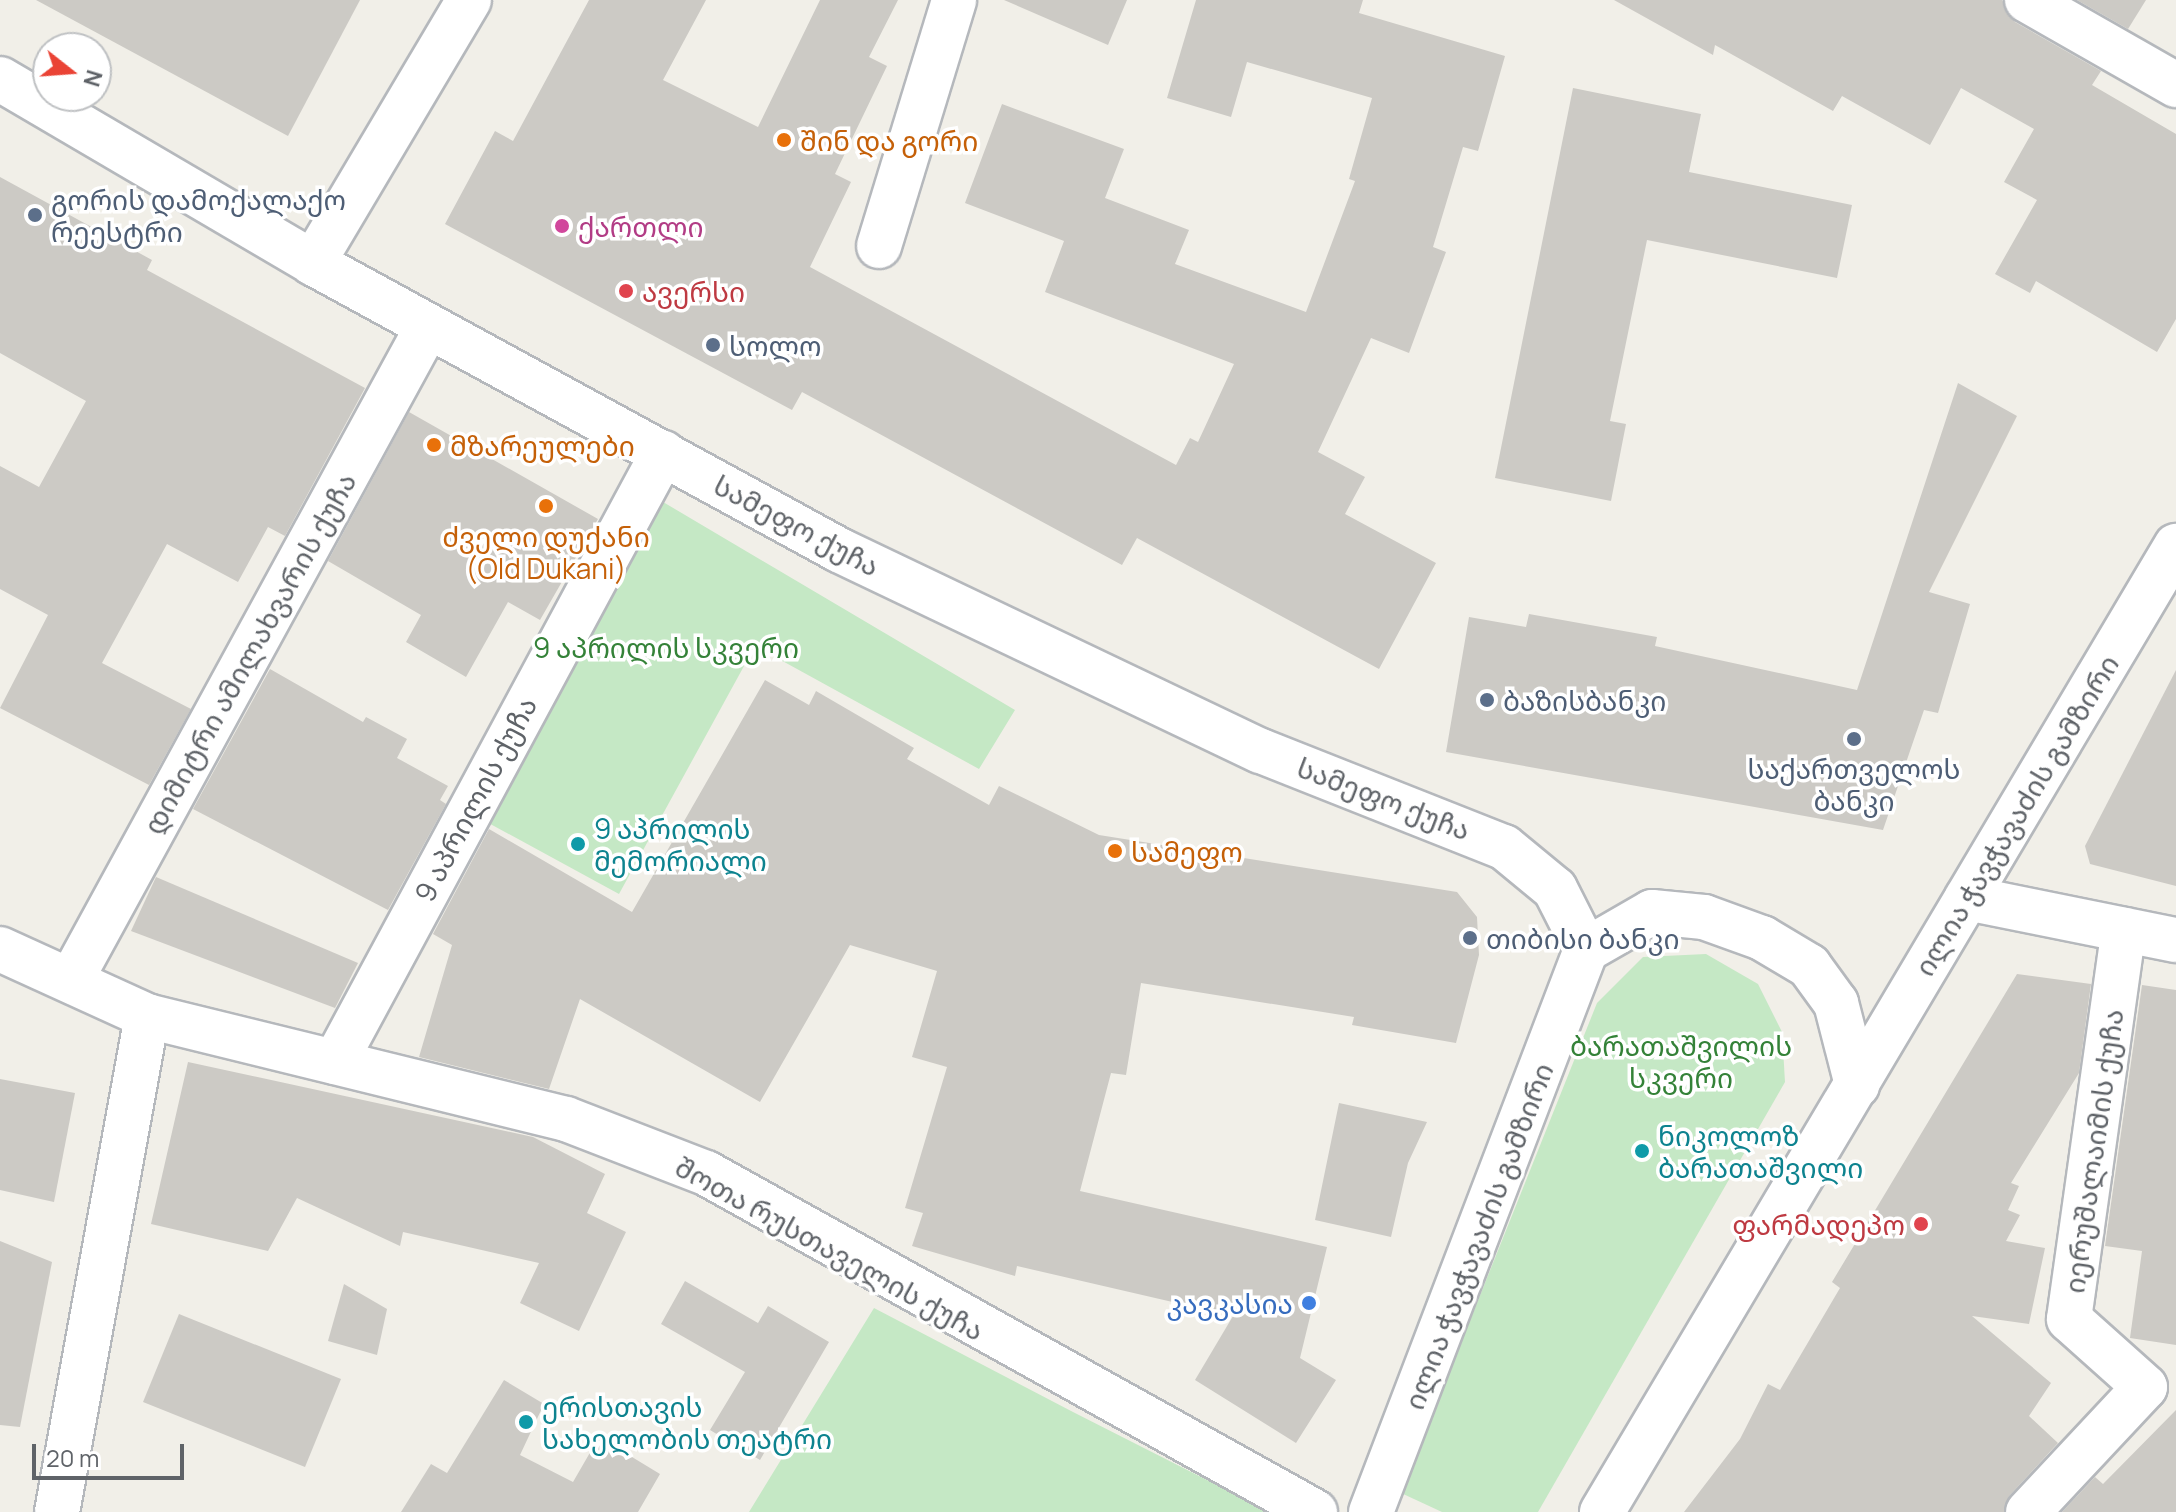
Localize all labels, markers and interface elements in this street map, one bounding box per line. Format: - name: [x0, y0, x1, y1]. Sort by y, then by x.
- north arrow: [32, 32, 112, 112]
- text: N: [76, 66, 110, 90]
- place label: შინ და გორი: [800, 123, 978, 157]
- marker: შინ და გორი: [775, 131, 793, 149]
- place label: გორის დამოქალაქო რეესტრი: [51, 182, 346, 248]
- marker: გორის დამოქალაქო რეესტრი: [26, 206, 44, 224]
- place label: ქართლი: [578, 209, 704, 243]
- marker: ქართლი: [553, 217, 571, 235]
- place label: ავერსი: [642, 274, 745, 308]
- marker: ავერსი: [617, 282, 635, 300]
- place label: სოლო: [729, 328, 821, 362]
- marker: სოლო: [704, 336, 722, 354]
- place label: მზარეულები: [450, 428, 635, 462]
- marker: მზარეულები: [425, 436, 443, 454]
- street label: დიმიტრი ამილახვარის ქუჩა: [135, 466, 363, 840]
- street label: სამეფო ქუჩა: [708, 467, 886, 583]
- marker: ძველი დუქანი (Old Dukani): [537, 497, 555, 515]
- place label: ძველი დუქანი (Old Dukani): [442, 519, 650, 585]
- park label: 9 აპრილის სკვერი: [533, 630, 799, 664]
- street label: ილია ჭავჭავაძის გამზირი: [1907, 649, 2125, 981]
- place label: ბაზისბანკი: [1503, 683, 1666, 717]
- street label: 9 აპრილის ქუჩა: [407, 691, 543, 907]
- marker: ბაზისბანკი: [1478, 691, 1496, 709]
- marker: საქართველოს ბანკი: [1845, 730, 1863, 748]
- street label: სამეფო ქუჩა: [1293, 750, 1475, 846]
- place label: საქართველოს ბანკი: [1747, 751, 1961, 817]
- place label: 9 აპრილის მემორიალი: [594, 811, 767, 877]
- place label: სამეფო: [1131, 834, 1243, 868]
- marker: 9 აპრილის მემორიალი: [569, 835, 587, 853]
- marker: სამეფო: [1106, 842, 1124, 860]
- place label: თიბისი ბანკი: [1486, 921, 1680, 955]
- marker: თიბისი ბანკი: [1461, 929, 1479, 947]
- street label: იერუშალაიმის ქუჩა: [2056, 1007, 2130, 1295]
- park label: ბარათაშვილის სკვერი: [1570, 1028, 1792, 1094]
- street label: ილია ჭავჭავაძის გამზირი: [1396, 1058, 1560, 1414]
- place label: ნიკოლოზ ბარათაშვილი: [1658, 1118, 1863, 1184]
- marker: ნიკოლოზ ბარათაშვილი: [1633, 1142, 1651, 1160]
- street label: შოთა რუსთაველის ქუჩა: [670, 1149, 990, 1347]
- place label: ფარმადეპო: [1732, 1207, 1905, 1241]
- marker: ფარმადეპო: [1912, 1215, 1930, 1233]
- place label: კავკასია: [1166, 1286, 1293, 1320]
- marker: კავკასია: [1300, 1294, 1318, 1312]
- place label: ერისთავის სახელობის თეატრი: [542, 1389, 832, 1455]
- marker: ერისთავის სახელობის თეატრი: [517, 1413, 535, 1431]
- scale bar: [36, 1428, 188, 1478]
- text: 20 m: [46, 1441, 99, 1474]

